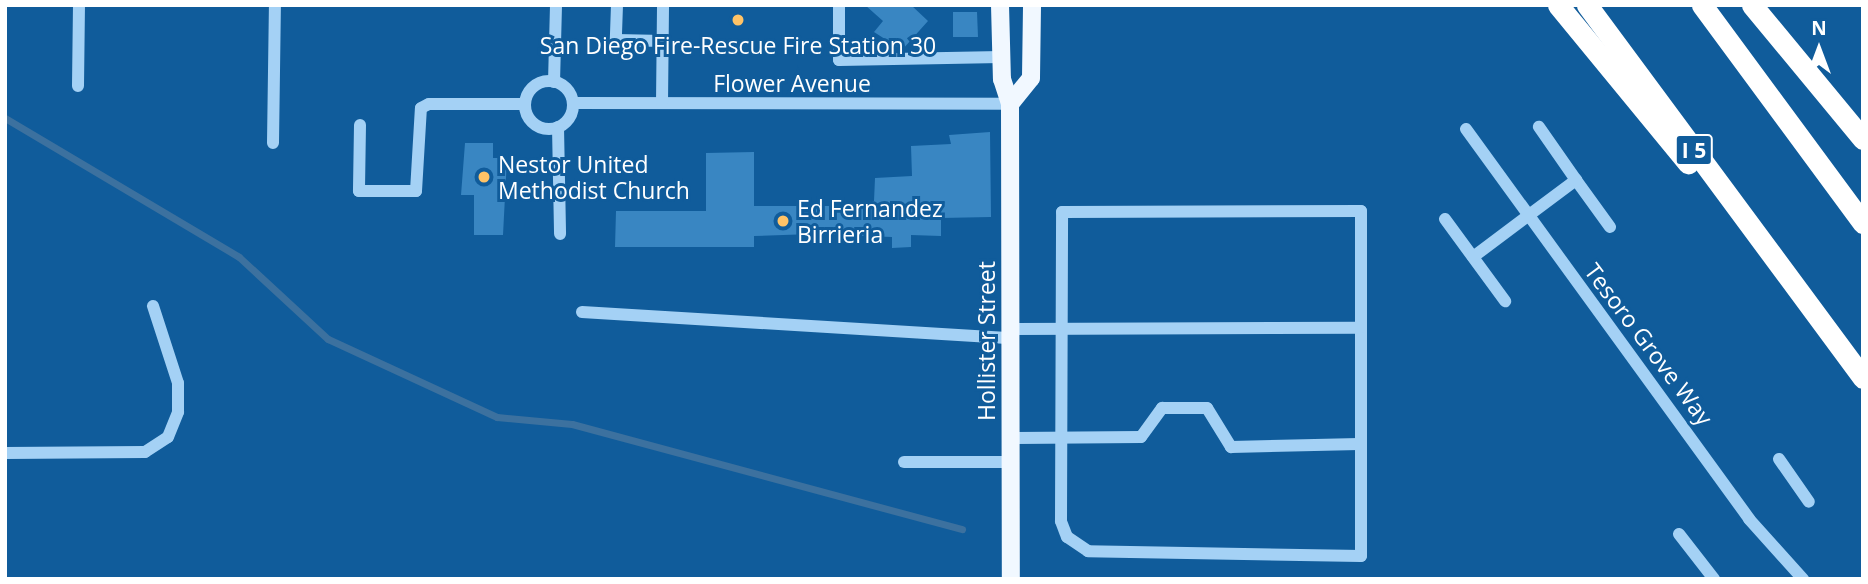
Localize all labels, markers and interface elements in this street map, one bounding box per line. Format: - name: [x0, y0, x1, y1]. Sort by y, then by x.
- marker: San Diego Fire-Rescue Fire Station 30: [730, 12, 746, 28]
- north arrow: [1784, 14, 1854, 84]
- text: N: [1811, 15, 1827, 41]
- place label: San Diego Fire-Rescue Fire Station 30: [540, 31, 936, 59]
- street label: Flower Avenue: [713, 69, 871, 97]
- road number: I 5: [1675, 132, 1713, 168]
- place label: Nestor United Methodist Church: [498, 150, 690, 204]
- marker: Nestor United Methodist Church: [476, 169, 492, 185]
- place label: Ed Fernandez Birrieria: [797, 194, 943, 248]
- marker: Ed Fernandez Birrieria: [775, 213, 791, 229]
- street label: Tesoro Grove Way: [1579, 258, 1719, 430]
- street label: Hollister Street: [972, 261, 1000, 421]

